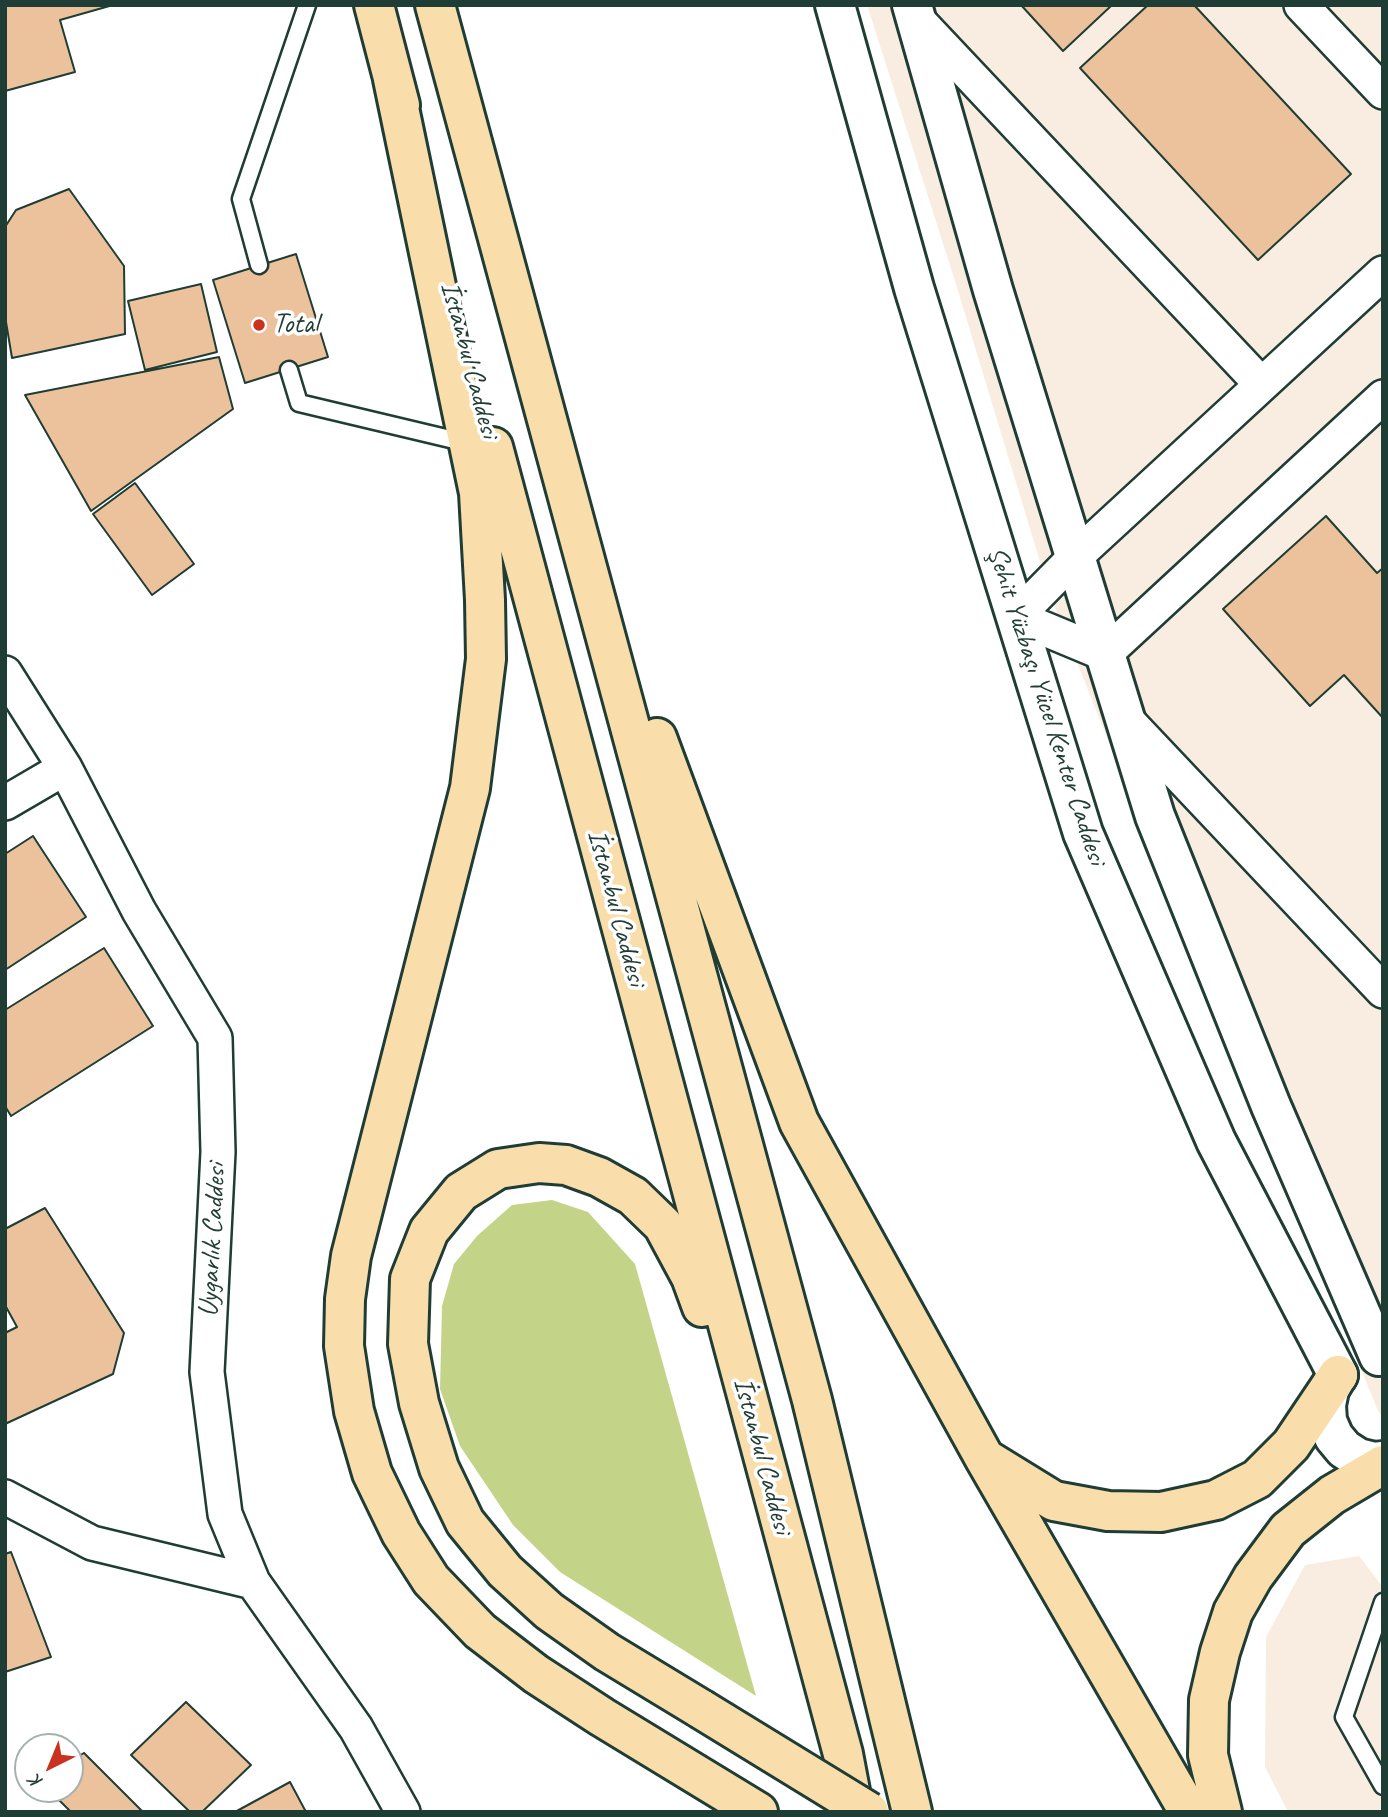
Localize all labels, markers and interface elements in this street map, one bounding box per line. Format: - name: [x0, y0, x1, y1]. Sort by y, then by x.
- street label: İstanbul Caddesi: [432, 278, 506, 442]
- place label: Total: [273, 308, 318, 342]
- marker: Total: [251, 317, 267, 333]
- street label: Şehit Yüzbaşı Yücel Kenter Caddesi: [979, 543, 1113, 869]
- street label: İstanbul Caddesi: [579, 826, 653, 990]
- street label: Uygarlık Caddesi: [192, 1162, 234, 1318]
- street label: İstanbul Caddesi: [725, 1374, 799, 1538]
- north arrow: [14, 1733, 84, 1803]
- text: K: [24, 1770, 48, 1794]

